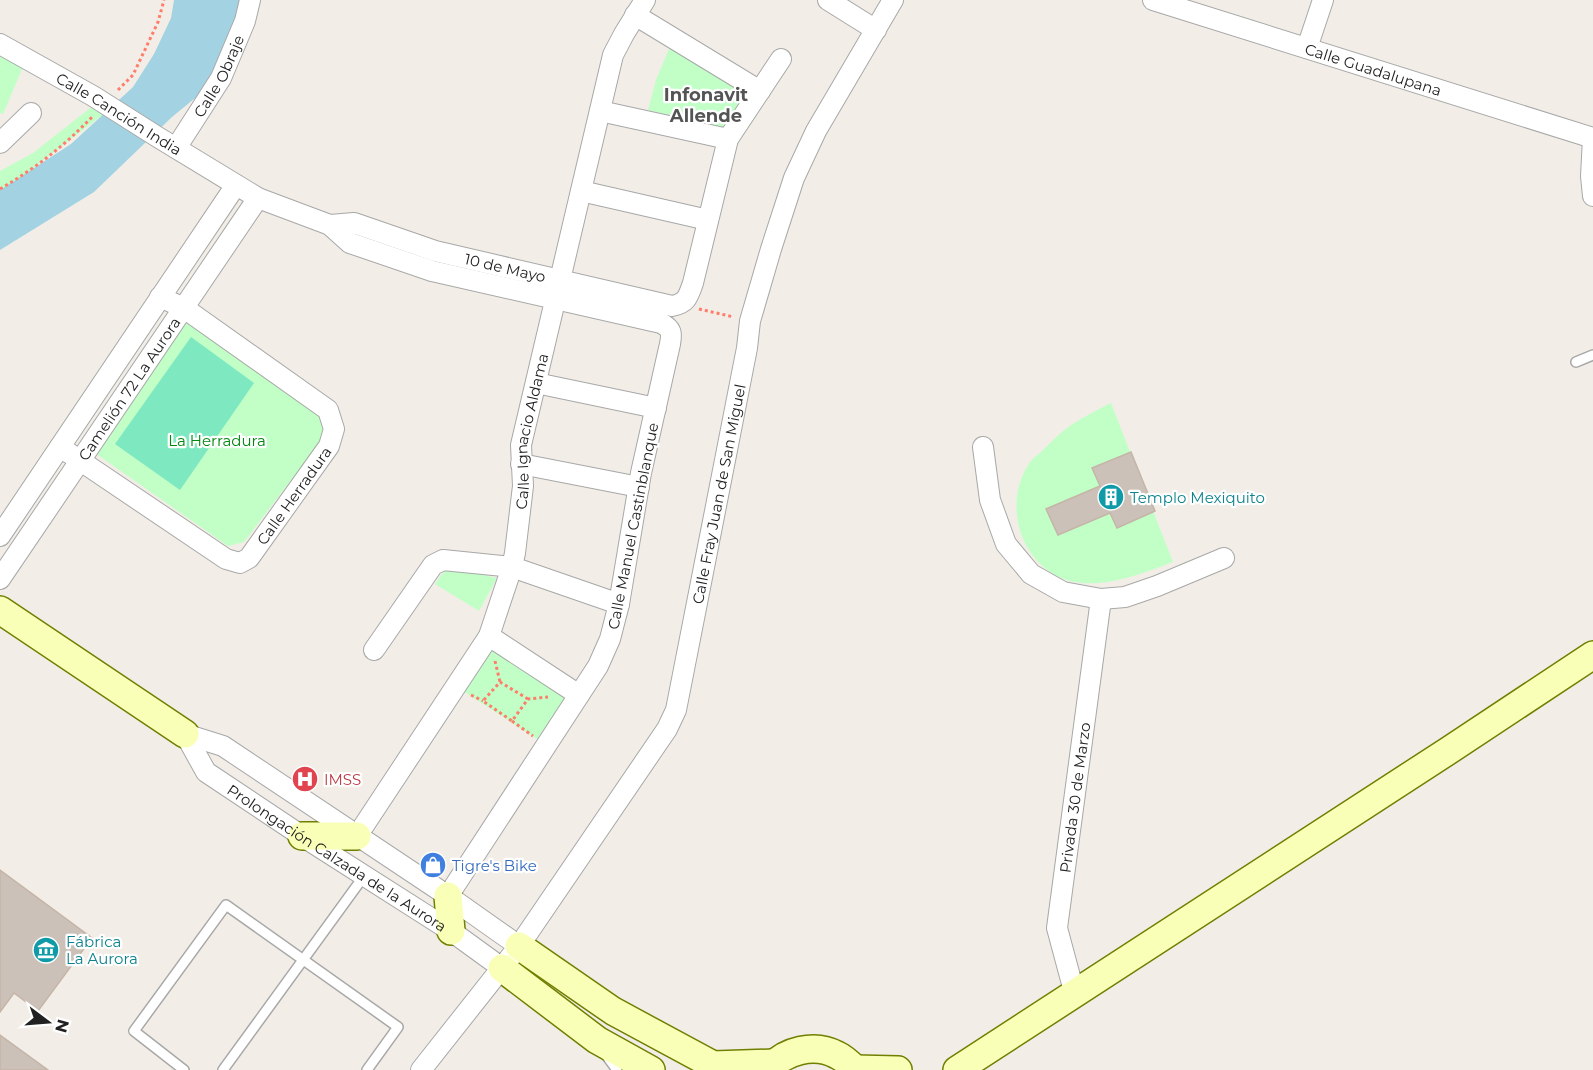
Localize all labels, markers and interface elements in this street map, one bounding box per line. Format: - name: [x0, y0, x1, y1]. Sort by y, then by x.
- street label: Calle Obraje: [189, 32, 248, 121]
- street label: Calle Guadalupana: [1303, 39, 1444, 99]
- street label: Calle Canción India: [53, 68, 185, 159]
- district label: Infonavit Allende: [664, 84, 748, 127]
- street label: 10 de Mayo: [463, 249, 548, 286]
- street label: Camelión 72 La Aurora: [74, 313, 184, 464]
- street label: Calle Ignacio Aldama: [511, 351, 552, 510]
- street label: Calle Fray Juan de San Miguel: [688, 382, 749, 605]
- street label: Calle Manuel Castinblanque: [604, 421, 662, 631]
- park label: La Herradura: [168, 431, 266, 450]
- street label: Calle Herradura: [252, 443, 335, 548]
- building icon: Templo Mexiquito: [1096, 482, 1126, 512]
- place label: Templo Mexiquito: [1130, 488, 1265, 507]
- street label: Privada 30 de Marzo: [1055, 721, 1094, 874]
- hospital icon: IMSS: [290, 764, 320, 794]
- place label: IMSS: [324, 770, 361, 789]
- street label: Prolongación Calzada de la Aurora: [224, 780, 450, 935]
- shop icon: Tigre's Bike: [418, 850, 448, 880]
- place label: Tigre's Bike: [452, 856, 537, 875]
- place label: Fábrica La Aurora: [66, 932, 138, 968]
- museum icon: Fábrica La Aurora: [31, 935, 61, 965]
- north arrow: [18, 992, 78, 1052]
- text: N: [51, 1017, 73, 1035]

